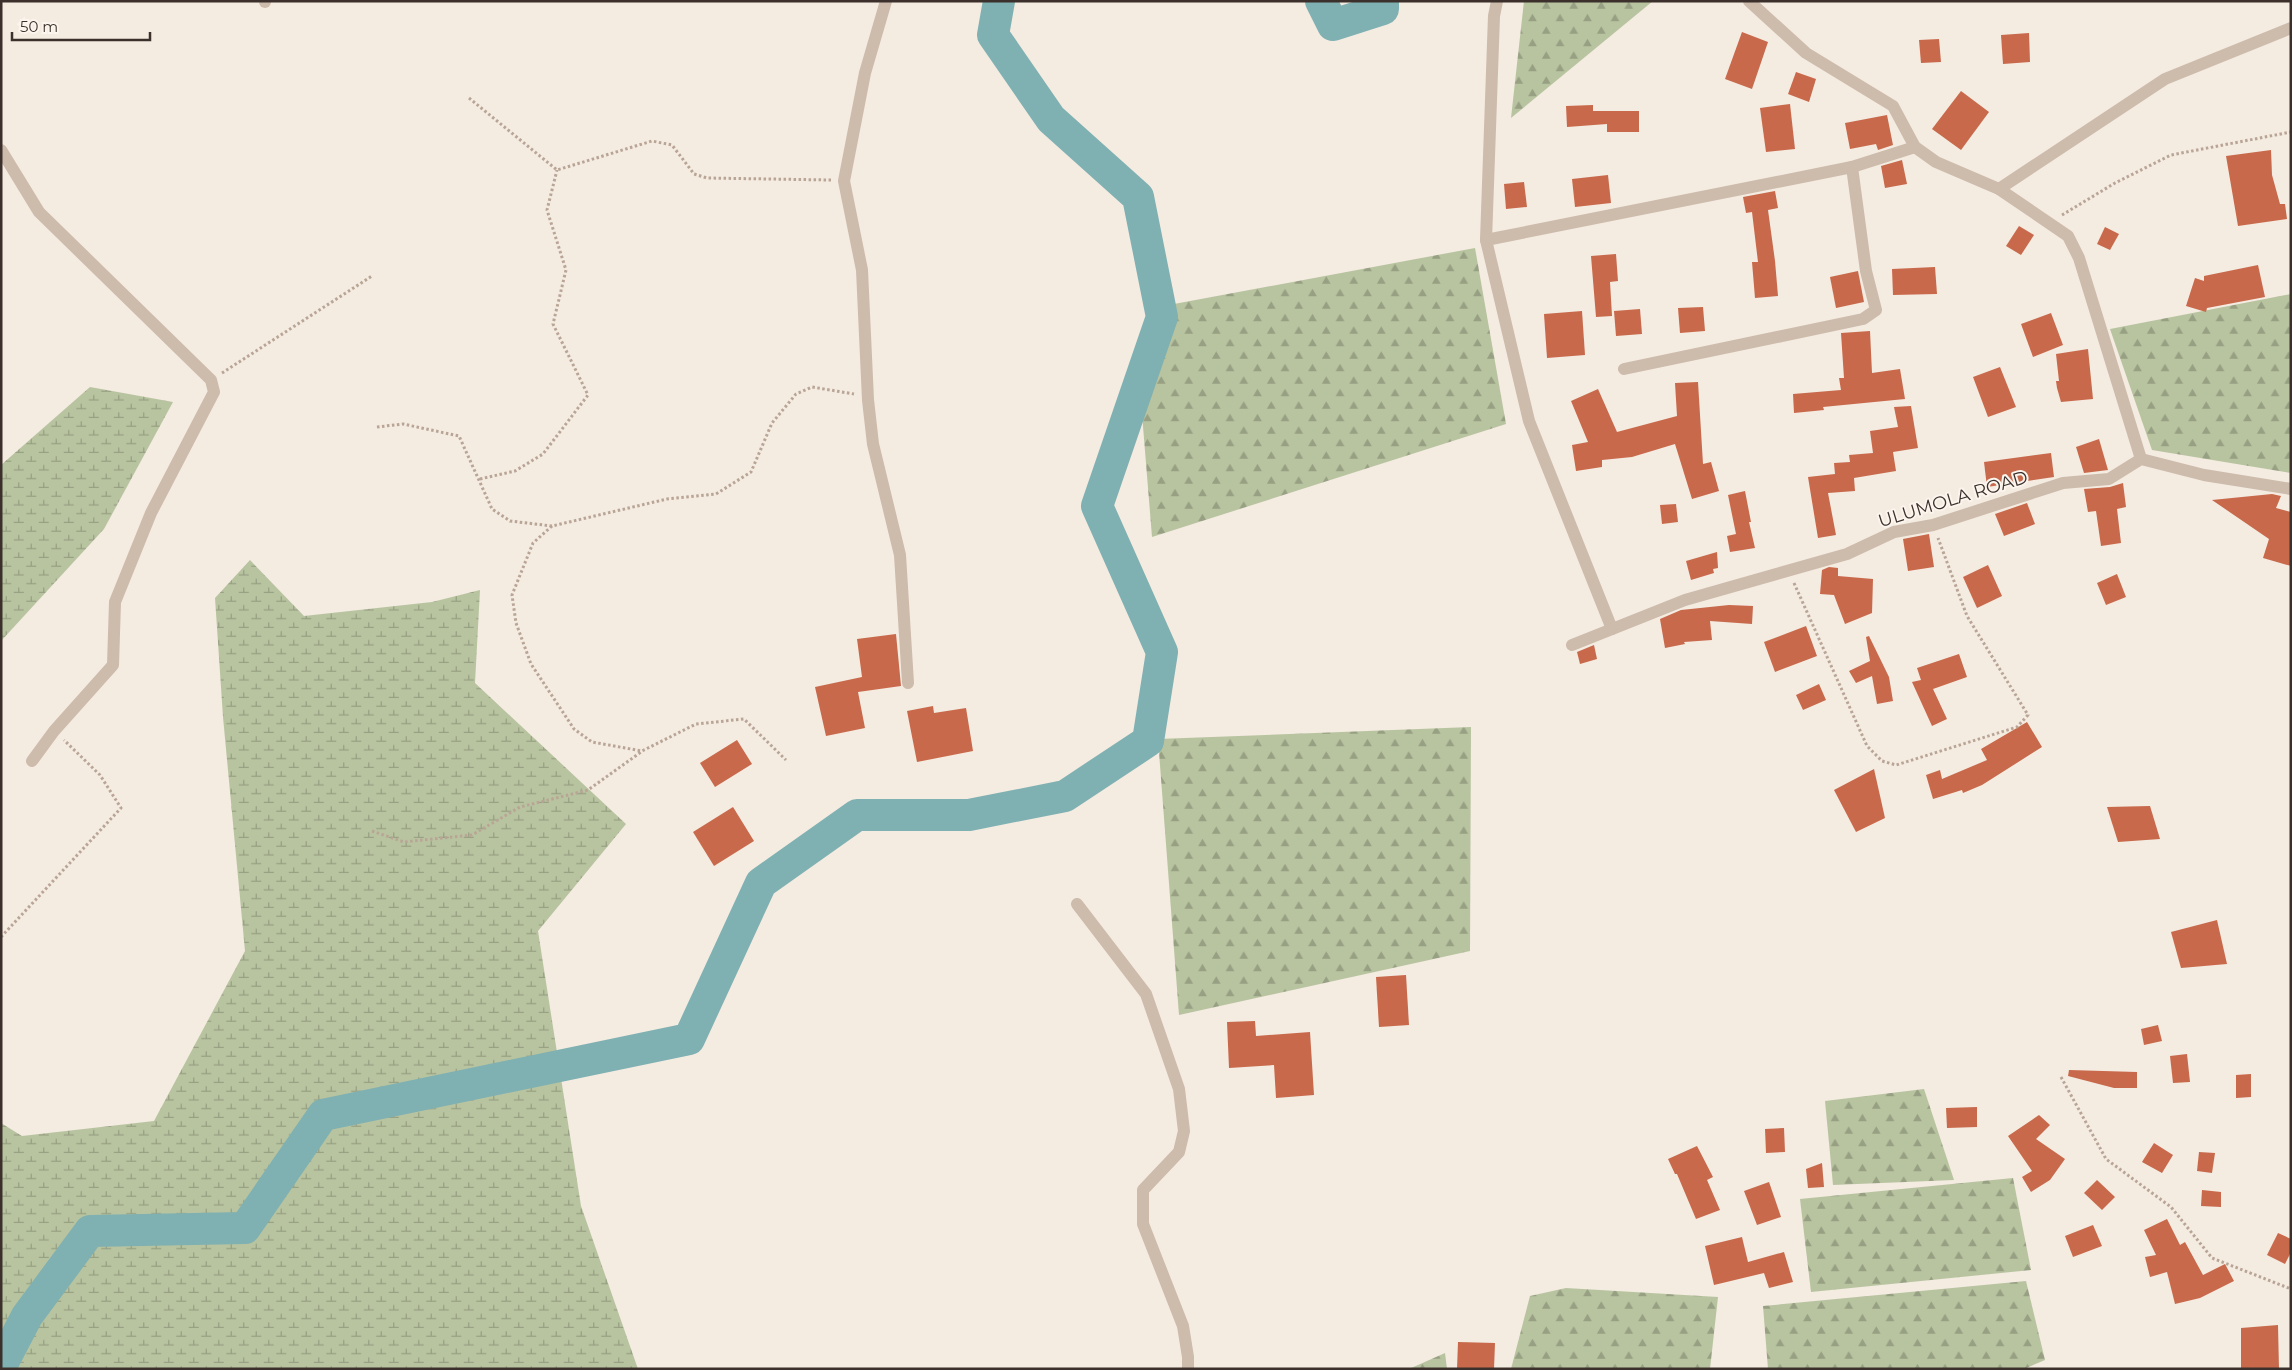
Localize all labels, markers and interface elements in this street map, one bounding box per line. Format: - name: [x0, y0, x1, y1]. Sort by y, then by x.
- scale bar: [12, 10, 150, 42]
- text: 50 m: [20, 17, 58, 36]
- street label: ULUMOLA ROAD: [1876, 466, 2030, 532]

